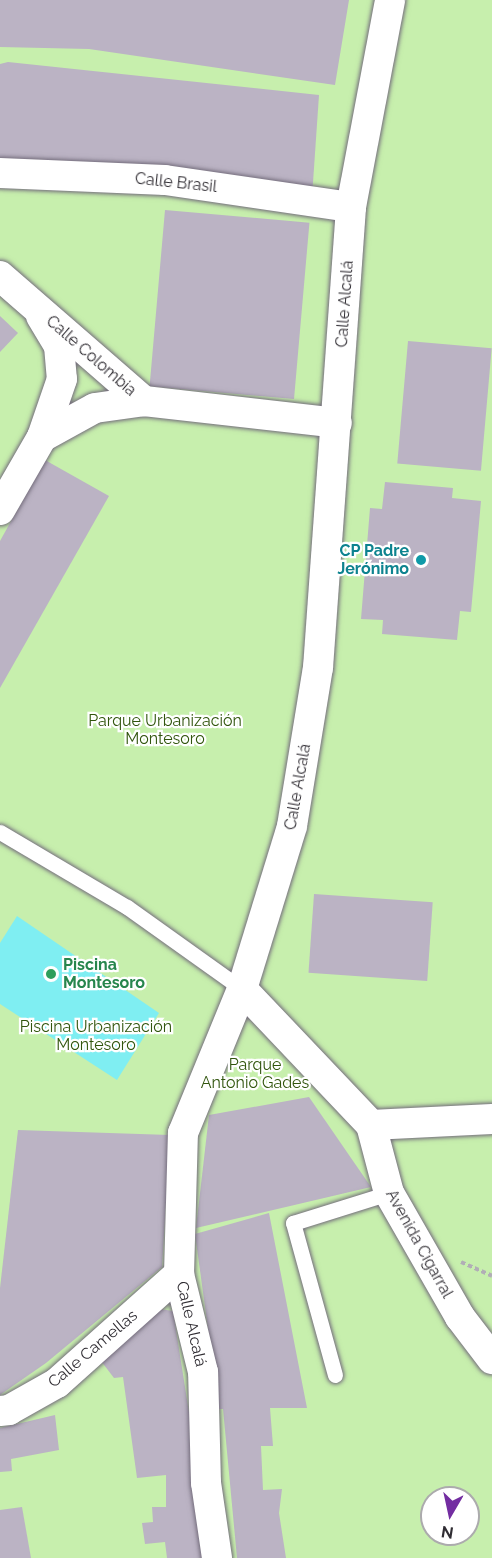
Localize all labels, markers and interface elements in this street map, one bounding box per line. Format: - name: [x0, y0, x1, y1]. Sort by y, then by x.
- street label: Calle Brasil: [134, 169, 218, 197]
- street label: Calle Alcalá: [332, 260, 358, 348]
- street label: Calle Colombia: [42, 312, 140, 400]
- place label: CP Padre Jerónimo: [338, 541, 409, 579]
- marker: CP Padre Jerónimo: [414, 553, 428, 567]
- park label: Parque Urbanización Montesoro: [88, 711, 242, 749]
- street label: Calle Alcalá: [281, 742, 315, 832]
- place label: Piscina Montesoro: [63, 955, 145, 993]
- marker: Piscina Montesoro: [44, 967, 58, 981]
- park label: Piscina Urbanización Montesoro: [20, 1017, 172, 1055]
- park label: Parque Antonio Gades: [201, 1055, 309, 1093]
- street label: Avenida Cigarral: [381, 1187, 457, 1301]
- street label: Calle Alcalá: [172, 1279, 210, 1369]
- street label: Calle Camellas: [44, 1306, 142, 1392]
- north arrow: [420, 1486, 480, 1546]
- text: N: [440, 1522, 455, 1543]

